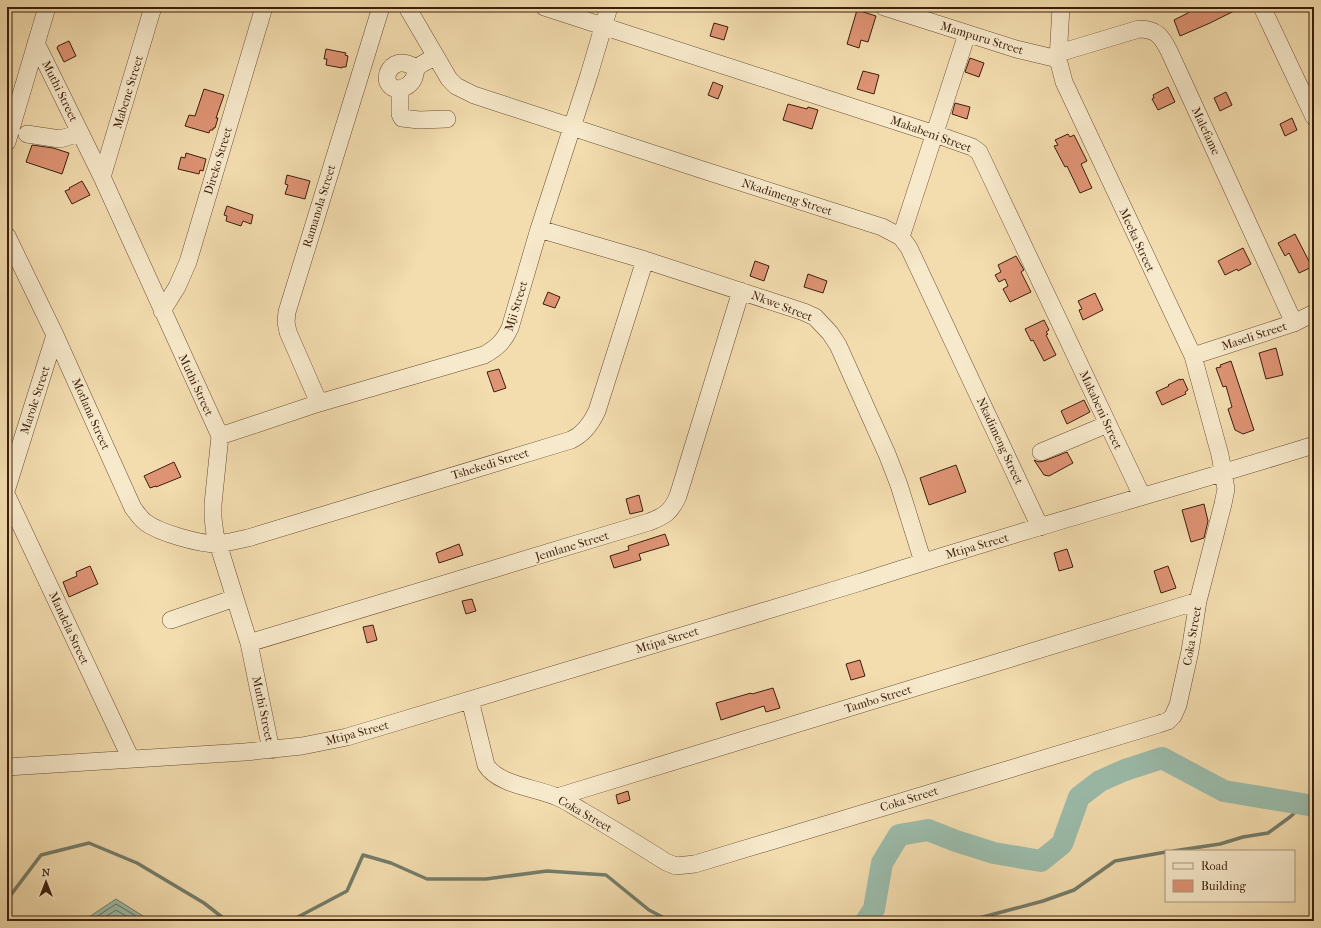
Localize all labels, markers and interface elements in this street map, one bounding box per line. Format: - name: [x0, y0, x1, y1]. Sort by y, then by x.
- street label: Mampuru Street: [939, 19, 1026, 57]
- street label: Mabene Street: [110, 53, 146, 130]
- street label: Muthi Street: [39, 58, 81, 125]
- street label: Malefame: [1189, 105, 1223, 157]
- street label: Makabeni Street: [889, 113, 974, 155]
- street label: Direko Street: [201, 125, 235, 196]
- street label: Ramanola Street: [300, 162, 338, 249]
- street label: Nkadimeng Street: [740, 176, 835, 218]
- street label: Meeka Street: [1116, 206, 1158, 275]
- street label: Mji Street: [502, 278, 530, 333]
- street label: Nkwe Street: [750, 288, 815, 324]
- street label: Maseli Street: [1220, 319, 1289, 353]
- street label: Muthi Street: [176, 352, 217, 419]
- street label: Marole Street: [17, 363, 53, 436]
- street label: Makabeni Street: [1077, 368, 1126, 452]
- street label: Motlana Street: [69, 376, 113, 453]
- street label: Nkadimeng Street: [974, 395, 1027, 487]
- street label: Tshekedi Street: [450, 445, 531, 482]
- street label: Jemlane Street: [533, 528, 611, 564]
- street label: Mtipa Street: [944, 530, 1011, 562]
- street label: Mandela Street: [46, 589, 92, 667]
- street label: Coka Street: [1180, 605, 1204, 667]
- street label: Mtipa Street: [634, 624, 701, 656]
- street label: Muthi Street: [249, 675, 277, 744]
- street label: Tambo Street: [843, 682, 914, 716]
- street label: Mtipa Street: [324, 718, 391, 748]
- street label: Coka Street: [878, 783, 940, 814]
- street label: Coka Street: [556, 793, 615, 835]
- legend: [1165, 850, 1295, 902]
- text: Road: [1201, 859, 1228, 873]
- north arrow: [26, 862, 66, 902]
- text: N: [42, 866, 51, 879]
- text: Building: [1201, 879, 1246, 893]

